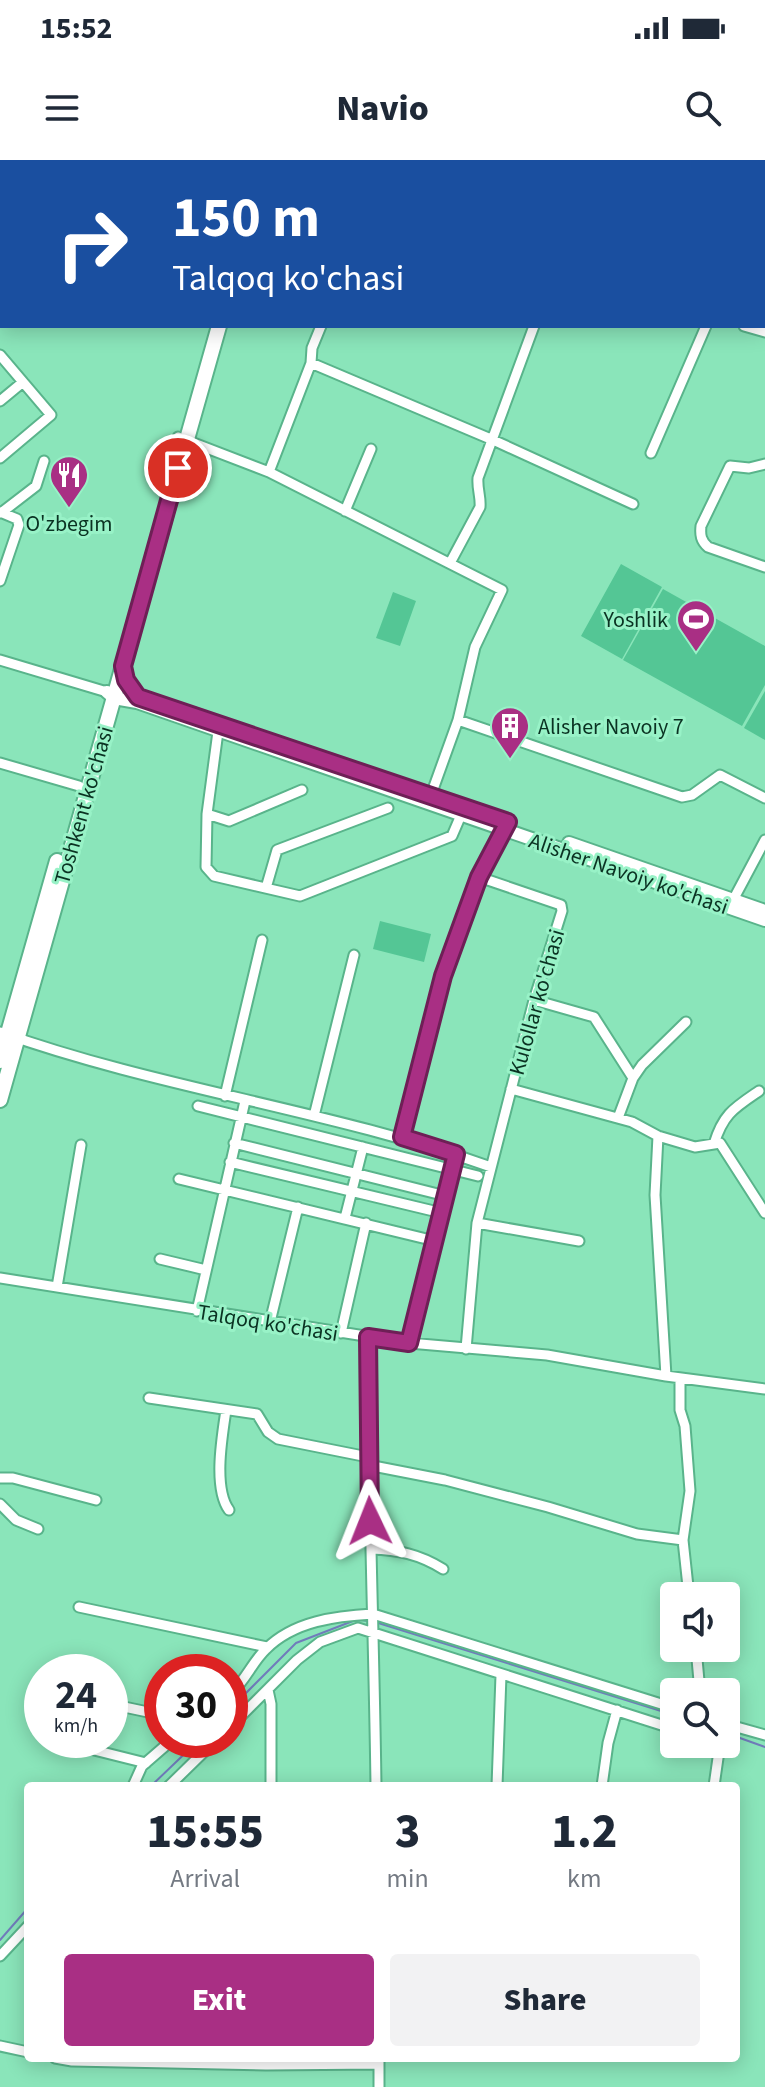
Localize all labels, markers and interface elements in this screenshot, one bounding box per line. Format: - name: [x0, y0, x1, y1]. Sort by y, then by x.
- text: 15:52: [40, 7, 112, 50]
- text: Navio: [336, 83, 429, 134]
- icon: menu: [40, 86, 84, 130]
- icon: search: [681, 86, 725, 130]
- text: 150 m: [172, 179, 320, 258]
- icon: right: [40, 192, 144, 296]
- text: Talqoq ko'chasi: [172, 253, 404, 304]
- pin: [144, 434, 212, 502]
- icon: arrive: [156, 446, 200, 490]
- restaurant icon: O'zbegim: [48, 454, 90, 509]
- place label: O'zbegim: [25, 508, 113, 540]
- sports icon: Yoshlik: [675, 598, 717, 653]
- place label: Yoshlik: [602, 604, 668, 636]
- building icon: Alisher Navoiy 7: [489, 705, 531, 760]
- place label: Alisher Navoiy 7: [538, 711, 684, 743]
- street label: Toshkent ko'chasi: [46, 723, 122, 888]
- street label: Alisher Navoiy ko'chasi: [525, 825, 733, 923]
- street label: Kulollar ko'chasi: [501, 925, 573, 1079]
- street label: Talqoq ko'chasi: [195, 1296, 340, 1350]
- position arrow: [328, 1479, 412, 1563]
- map controls: [660, 1582, 740, 1758]
- button: sound: [660, 1582, 740, 1662]
- speed limit sign: 30: [144, 1654, 248, 1758]
- text: 24: [55, 1667, 97, 1724]
- button: search: [660, 1678, 740, 1758]
- text: km/h: [54, 1712, 98, 1740]
- text: 15:55: [147, 1798, 264, 1866]
- text: 3: [395, 1798, 420, 1866]
- text: 1.2: [551, 1798, 617, 1866]
- text: Arrival: [170, 1860, 240, 1897]
- text: min: [387, 1860, 429, 1897]
- text: km: [567, 1860, 602, 1897]
- button: Exit: [64, 1954, 374, 2046]
- button: Share: [390, 1954, 700, 2046]

